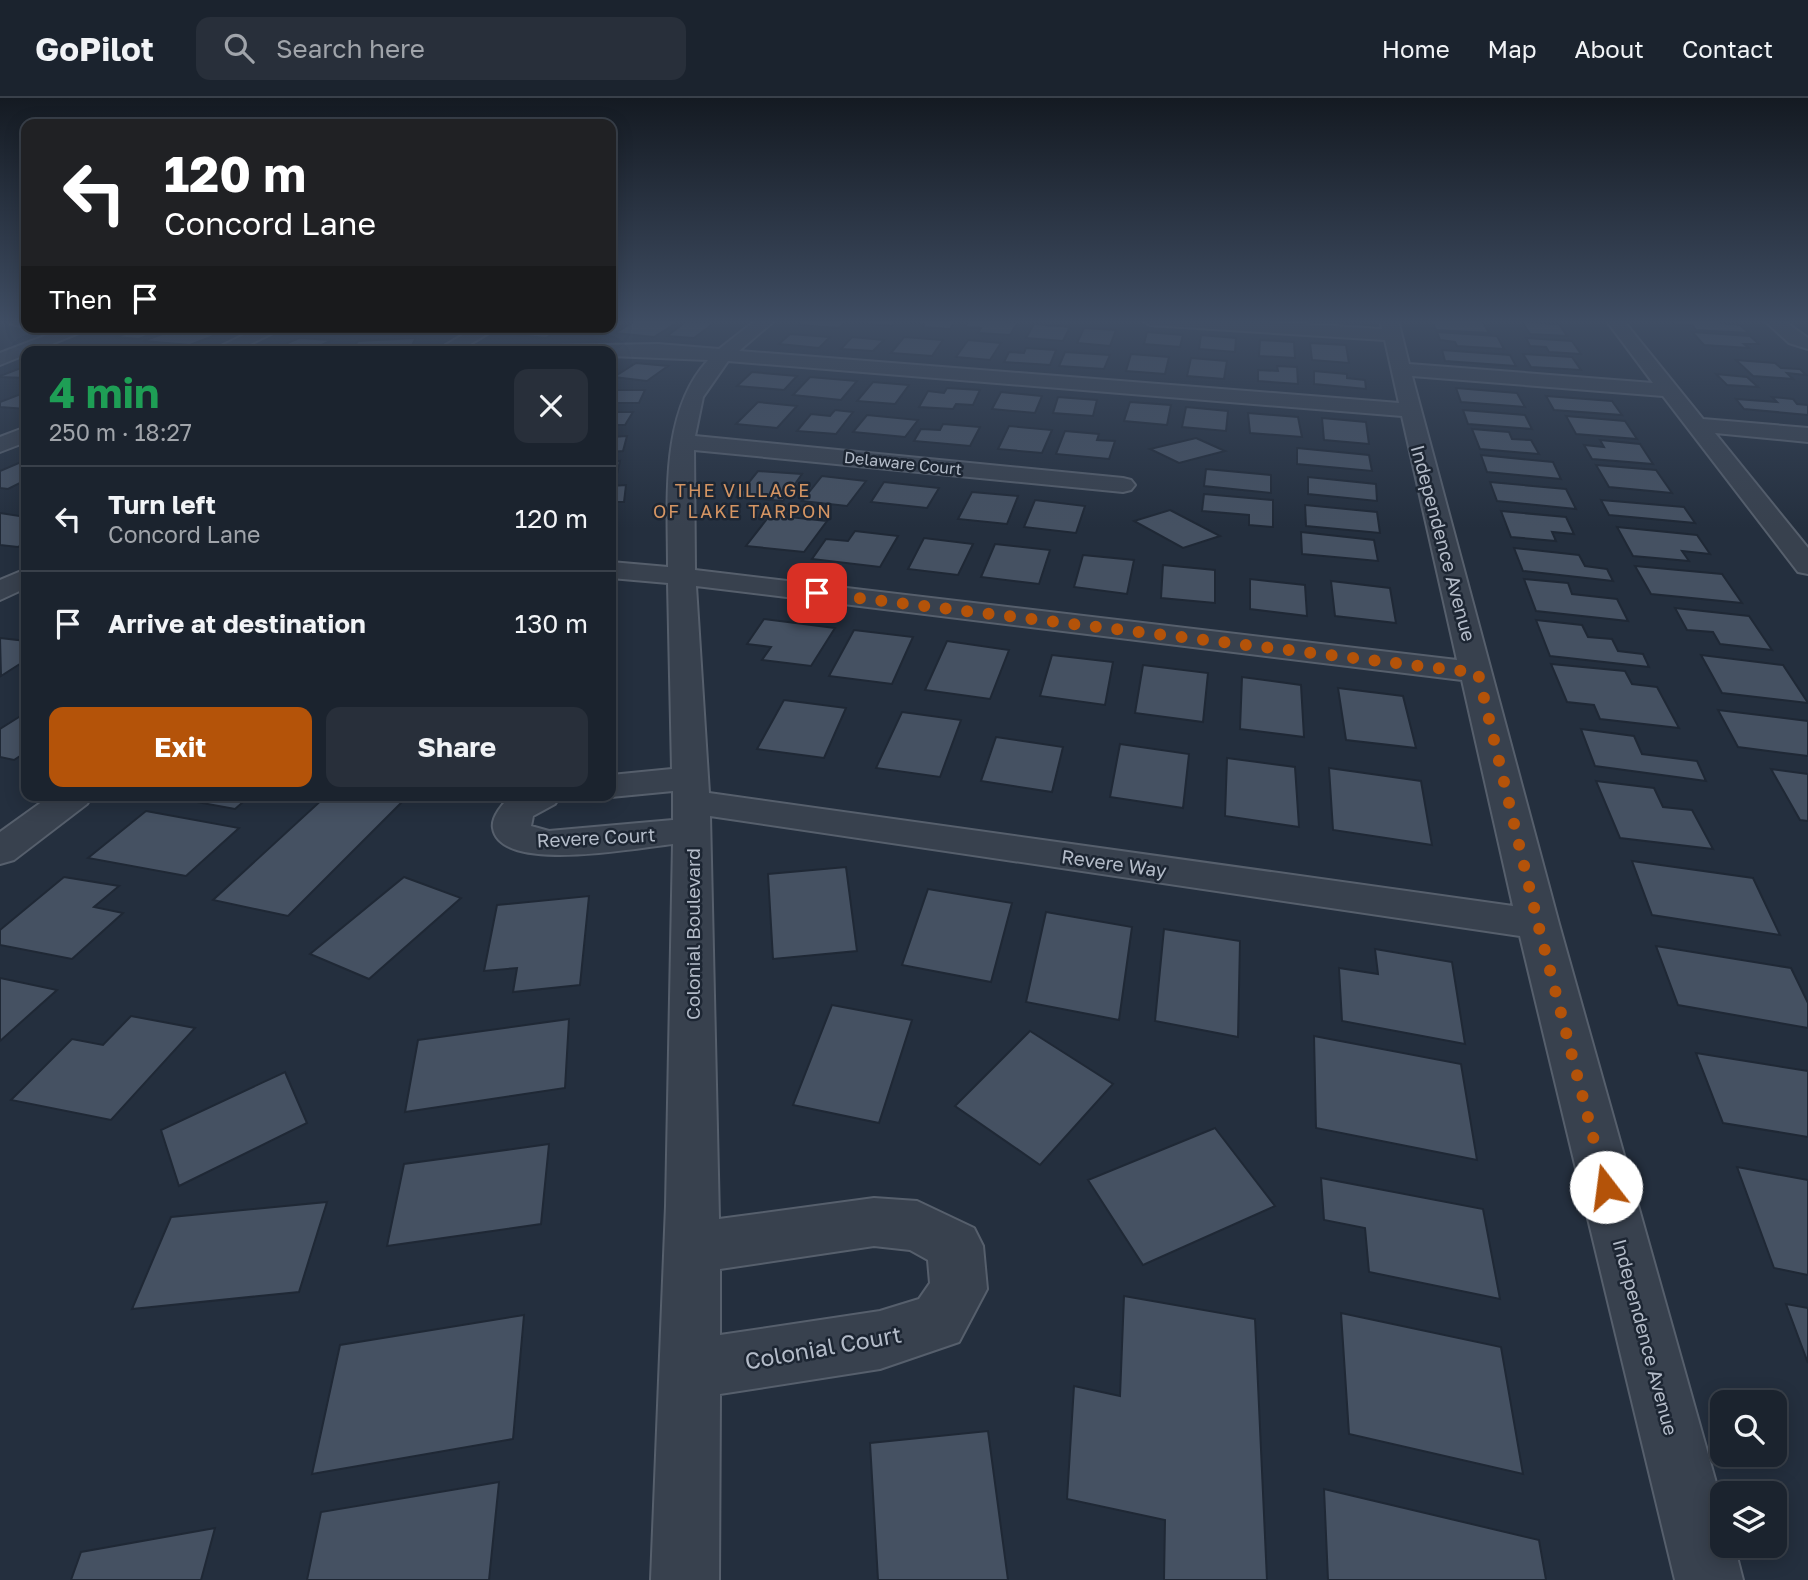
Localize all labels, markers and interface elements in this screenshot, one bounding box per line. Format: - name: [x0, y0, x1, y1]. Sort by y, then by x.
- search box: [196, 17, 686, 80]
- text: GoPilot: [35, 29, 154, 68]
- icon: search: [220, 29, 258, 67]
- text: Search here: [276, 33, 425, 64]
- text: Home: [1382, 34, 1450, 63]
- text: Map: [1488, 34, 1537, 63]
- text: About: [1575, 34, 1644, 63]
- text: Contact: [1682, 34, 1773, 63]
- text: 120 m: [164, 144, 306, 203]
- icon: left: [49, 147, 140, 238]
- text: Concord Lane: [164, 204, 376, 242]
- icon: arrive: [126, 280, 164, 318]
- text: Then: [49, 284, 112, 315]
- text: 4 min: [49, 367, 159, 417]
- button: close: [514, 369, 588, 443]
- text: 250 m · 18:27: [49, 418, 192, 446]
- street label: Independence Avenue: [1407, 442, 1481, 644]
- street label: Delaware Court: [843, 447, 963, 479]
- district label: THE VILLAGE OF LAKE TARPON: [653, 479, 833, 522]
- text: Turn left: [108, 489, 216, 520]
- icon: left: [49, 500, 87, 538]
- text: 120 m: [515, 503, 588, 534]
- text: Concord Lane: [108, 520, 260, 548]
- pin: [787, 563, 847, 623]
- icon: arrive: [798, 574, 836, 612]
- icon: arrive: [49, 605, 87, 643]
- text: Arrive at destination: [108, 608, 366, 639]
- text: 130 m: [515, 608, 588, 639]
- button: Exit: [49, 707, 312, 787]
- button: Share: [326, 707, 588, 787]
- street label: Revere Court: [536, 822, 656, 852]
- street label: Revere Way: [1060, 844, 1168, 882]
- street label: Colonial Boulevard: [681, 848, 704, 1020]
- position arrow: [1569, 1150, 1643, 1224]
- street label: Independence Avenue: [1609, 1236, 1683, 1438]
- street label: Colonial Court: [742, 1319, 904, 1375]
- map controls: [1710, 1390, 1787, 1558]
- button: search: [1710, 1390, 1787, 1467]
- button: layers: [1710, 1481, 1787, 1558]

